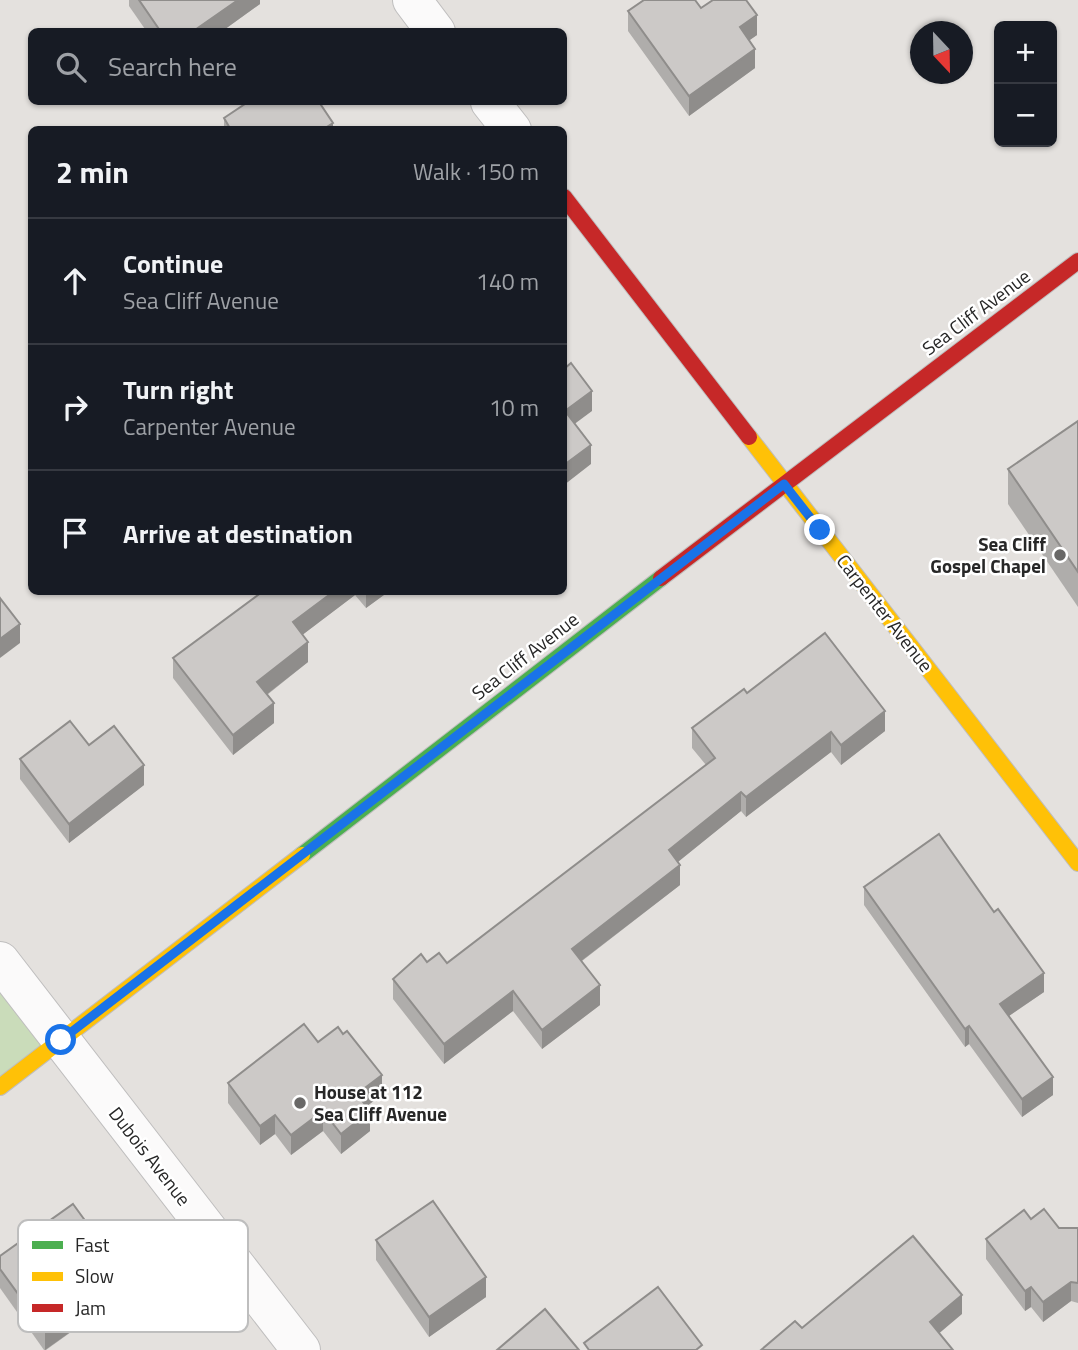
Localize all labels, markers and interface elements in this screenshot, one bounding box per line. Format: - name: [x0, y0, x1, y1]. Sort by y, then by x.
- north arrow: [910, 21, 973, 84]
- map controls: [994, 21, 1057, 147]
- button: +: [994, 21, 1057, 84]
- search box: [28, 28, 567, 105]
- text: Search here: [108, 47, 237, 86]
- icon: search: [52, 48, 90, 86]
- button: −: [994, 84, 1057, 147]
- text: 2 min: [56, 149, 129, 195]
- text: Walk · 150 m: [413, 154, 539, 189]
- text: Continue: [123, 244, 223, 283]
- street label: Sea Cliff Avenue: [916, 261, 1036, 362]
- icon: ahead: [56, 262, 94, 300]
- text: 140 m: [476, 264, 539, 299]
- text: Sea Cliff Avenue: [123, 283, 279, 318]
- text: Turn right: [123, 370, 234, 409]
- icon: right: [56, 388, 94, 426]
- text: 10 m: [489, 390, 539, 425]
- text: Carpenter Avenue: [123, 409, 296, 444]
- icon: arrive: [56, 514, 94, 552]
- text: Arrive at destination: [123, 514, 353, 553]
- route end: [804, 514, 835, 545]
- place label: Sea Cliff Gospel Chapel: [930, 529, 1046, 580]
- marker: Sea Cliff Gospel Chapel: [1052, 547, 1068, 563]
- street label: Carpenter Avenue: [830, 548, 941, 678]
- street label: Sea Cliff Avenue: [465, 605, 584, 707]
- route start: [45, 1024, 76, 1055]
- place label: House at 112 Sea Cliff Avenue: [314, 1077, 447, 1128]
- marker: House at 112 Sea Cliff Avenue: [292, 1095, 308, 1111]
- street label: Dubois Avenue: [102, 1100, 198, 1211]
- legend: [18, 1220, 248, 1332]
- text: Fast: [75, 1230, 110, 1259]
- text: Slow: [75, 1261, 114, 1290]
- text: Jam: [75, 1293, 106, 1322]

